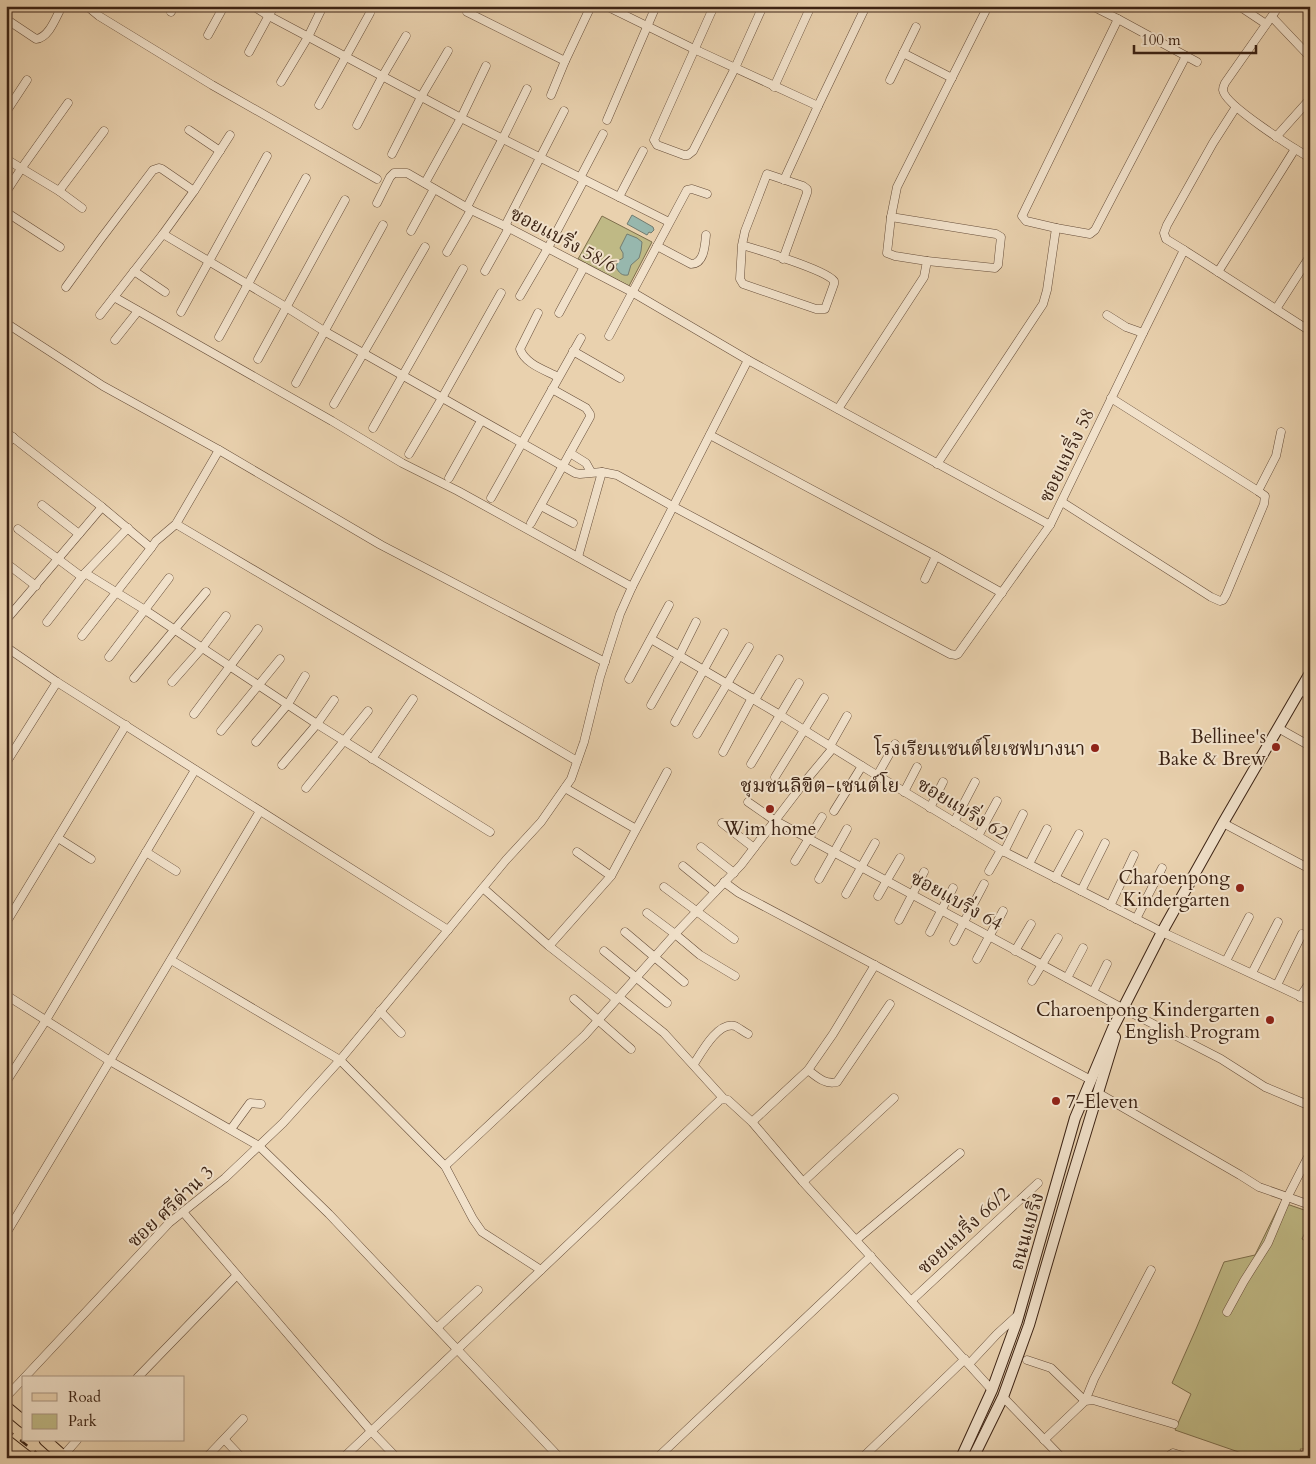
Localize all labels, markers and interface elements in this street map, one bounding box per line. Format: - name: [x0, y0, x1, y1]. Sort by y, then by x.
- scale bar: [1134, 22, 1256, 54]
- text: 100 m: [1141, 30, 1181, 50]
- street label: ซอยแบริ่ง 58/6: [506, 199, 622, 279]
- street label: ซอยแบริ่ง 58: [1031, 403, 1101, 507]
- place label: Bellinee's Bake & Brew: [1158, 724, 1266, 772]
- place label: โรงเรียนเซนต์โยเซฟบางนา: [873, 734, 1085, 762]
- marker: Bellinee's Bake & Brew: [1270, 741, 1282, 753]
- marker: โรงเรียนเซนต์โยเซฟบางนา: [1089, 742, 1101, 754]
- street label: ซอยแบริ่ง 62: [912, 770, 1014, 846]
- district label: ชุมชนลิขิต-เซนต์โย: [741, 771, 899, 799]
- marker: Wim home: [764, 803, 776, 815]
- place label: Wim home: [723, 816, 816, 842]
- street label: ซอยแบริ่ง 64: [906, 863, 1008, 937]
- place label: Charoenpong Kindergarten: [1118, 865, 1230, 913]
- marker: Charoenpong Kindergarten: [1234, 882, 1246, 894]
- place label: Charoenpong Kindergarten English Program: [1036, 997, 1261, 1045]
- marker: Charoenpong Kindergarten English Program: [1264, 1014, 1276, 1026]
- place label: 7-Eleven: [1066, 1089, 1139, 1115]
- marker: 7-Eleven: [1050, 1095, 1062, 1107]
- street label: ซอย ศรีด่าน 3: [122, 1160, 220, 1254]
- street label: ซอยแบริ่ง 66/2: [911, 1180, 1016, 1280]
- street label: ถนนแบริ่ง: [1002, 1189, 1050, 1273]
- legend: [22, 1376, 185, 1442]
- text: Road: [68, 1387, 101, 1407]
- text: Park: [68, 1411, 97, 1431]

